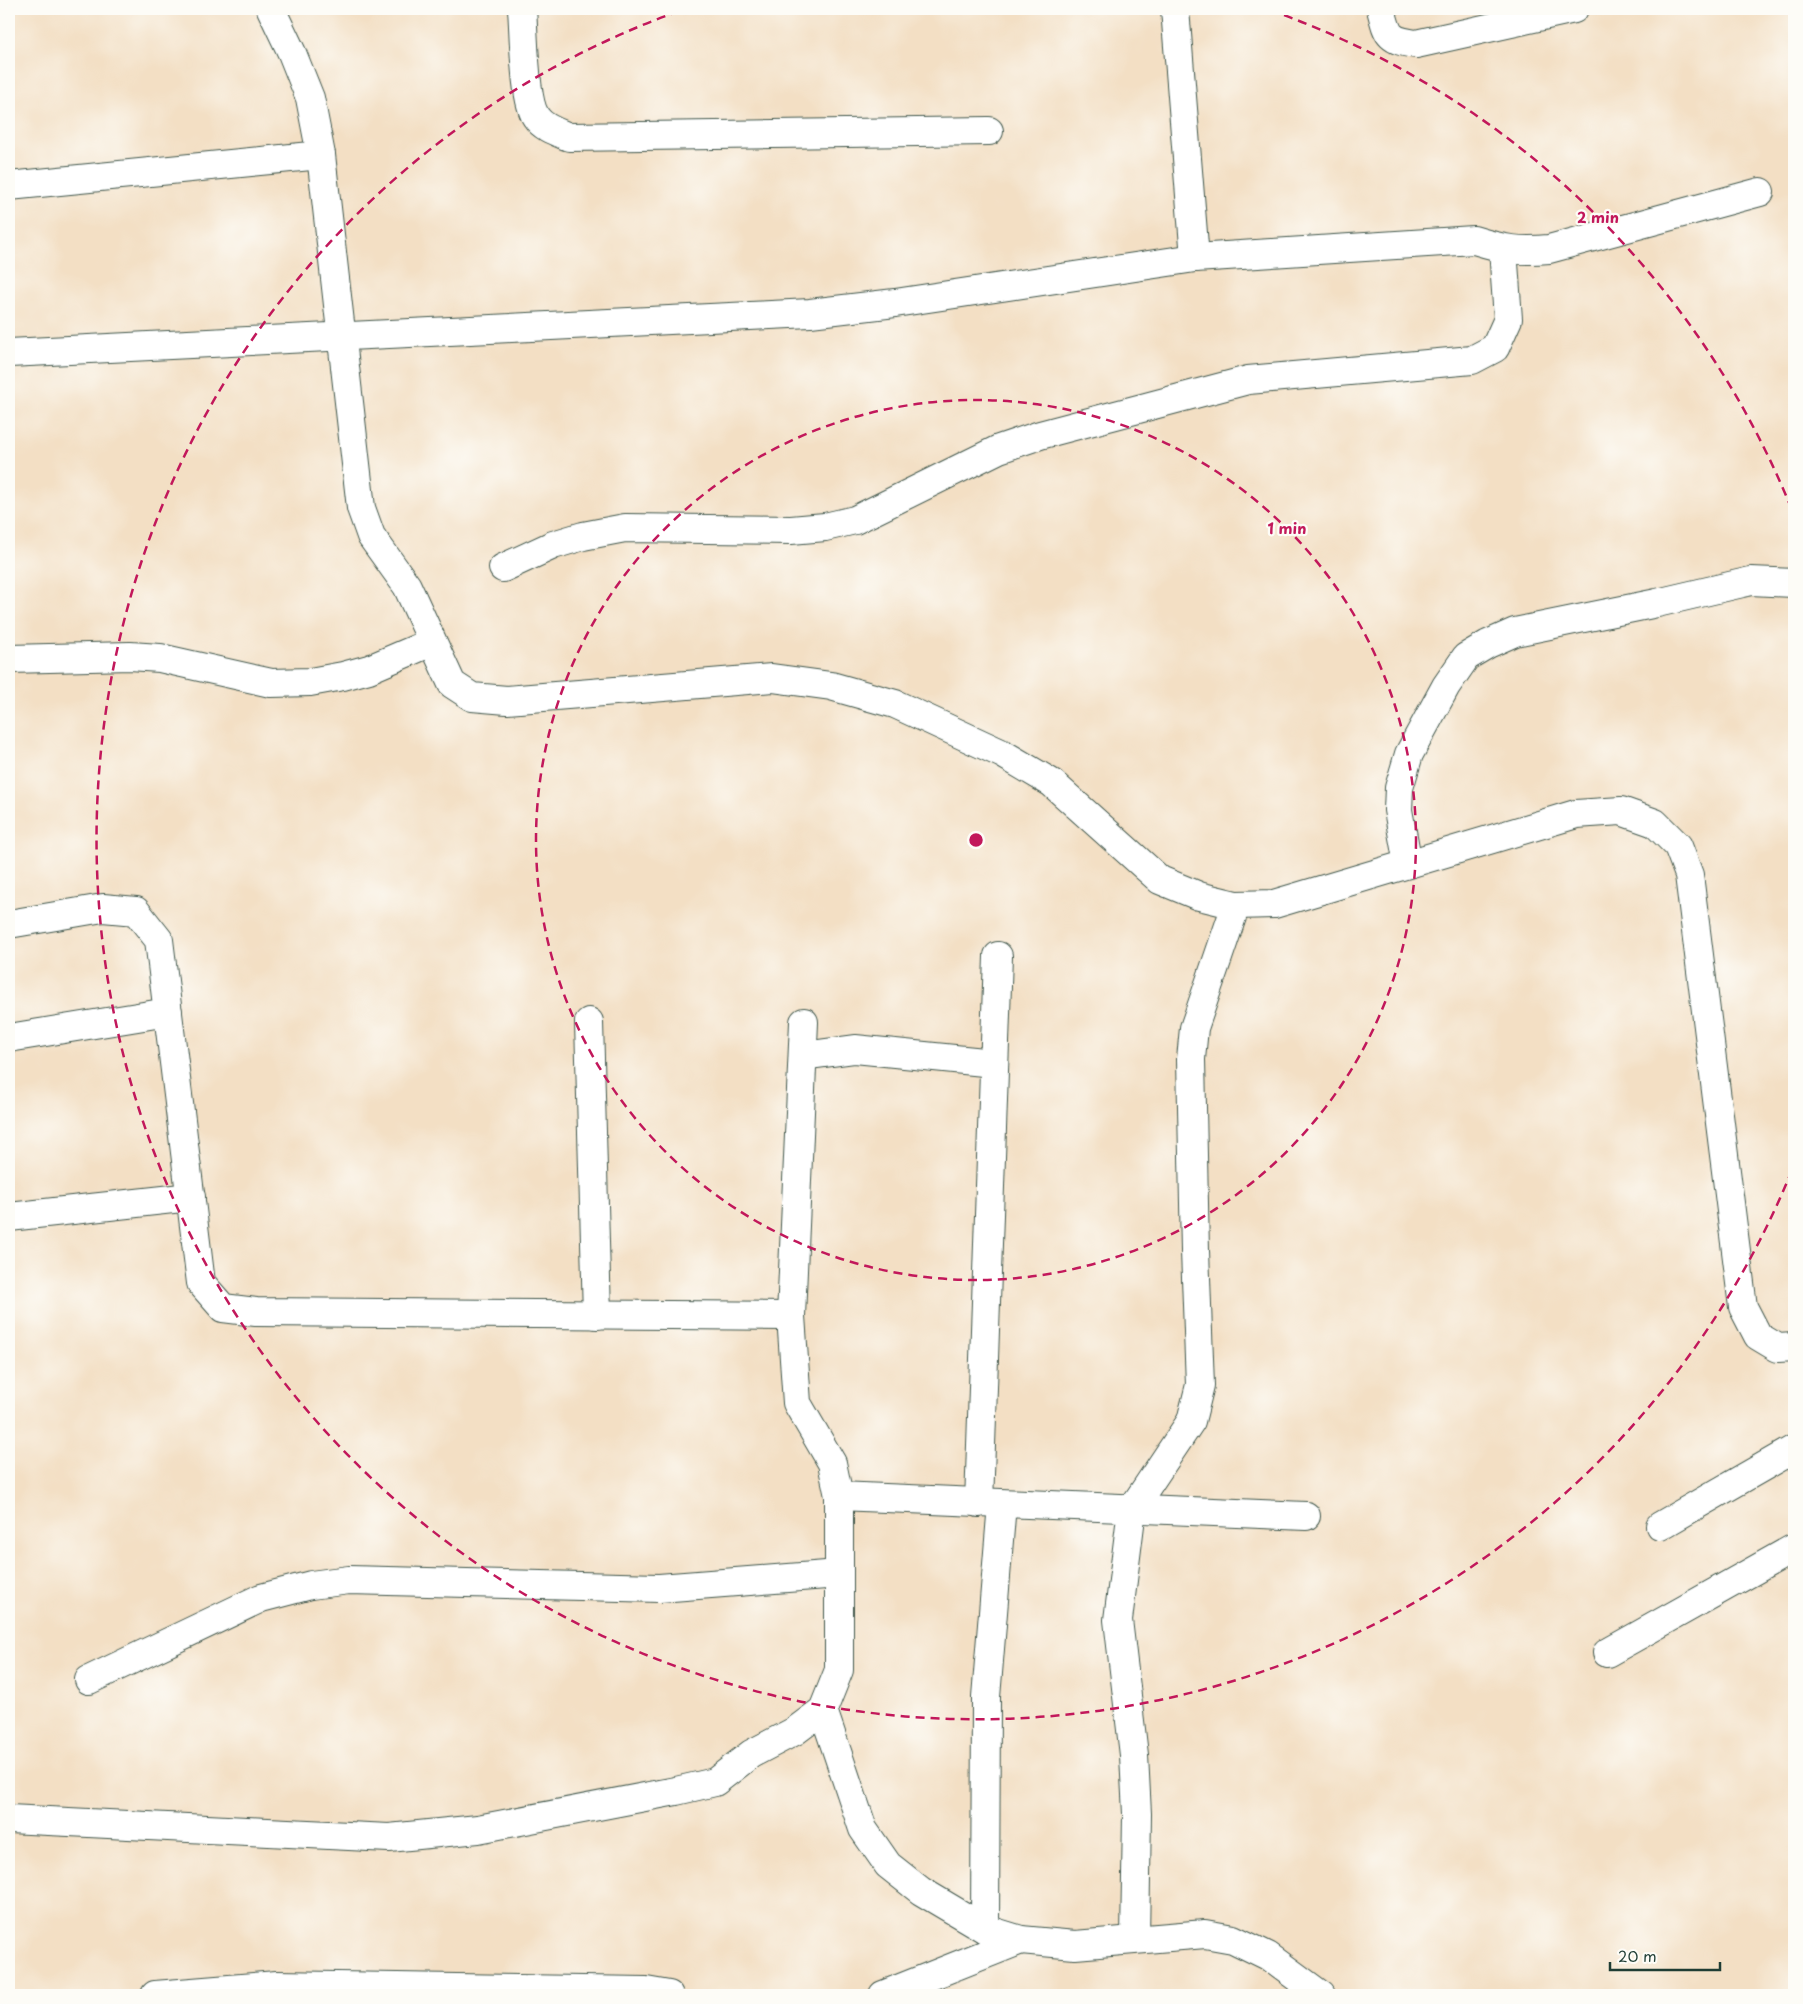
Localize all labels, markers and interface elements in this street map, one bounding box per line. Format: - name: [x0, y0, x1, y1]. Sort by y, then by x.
- text: 2 min: [1577, 205, 1619, 228]
- text: 1 min: [1268, 516, 1306, 539]
- centre of rings: [967, 831, 985, 849]
- scale bar: [1610, 1939, 1720, 1971]
- text: 20 m: [1618, 1944, 1657, 1967]

